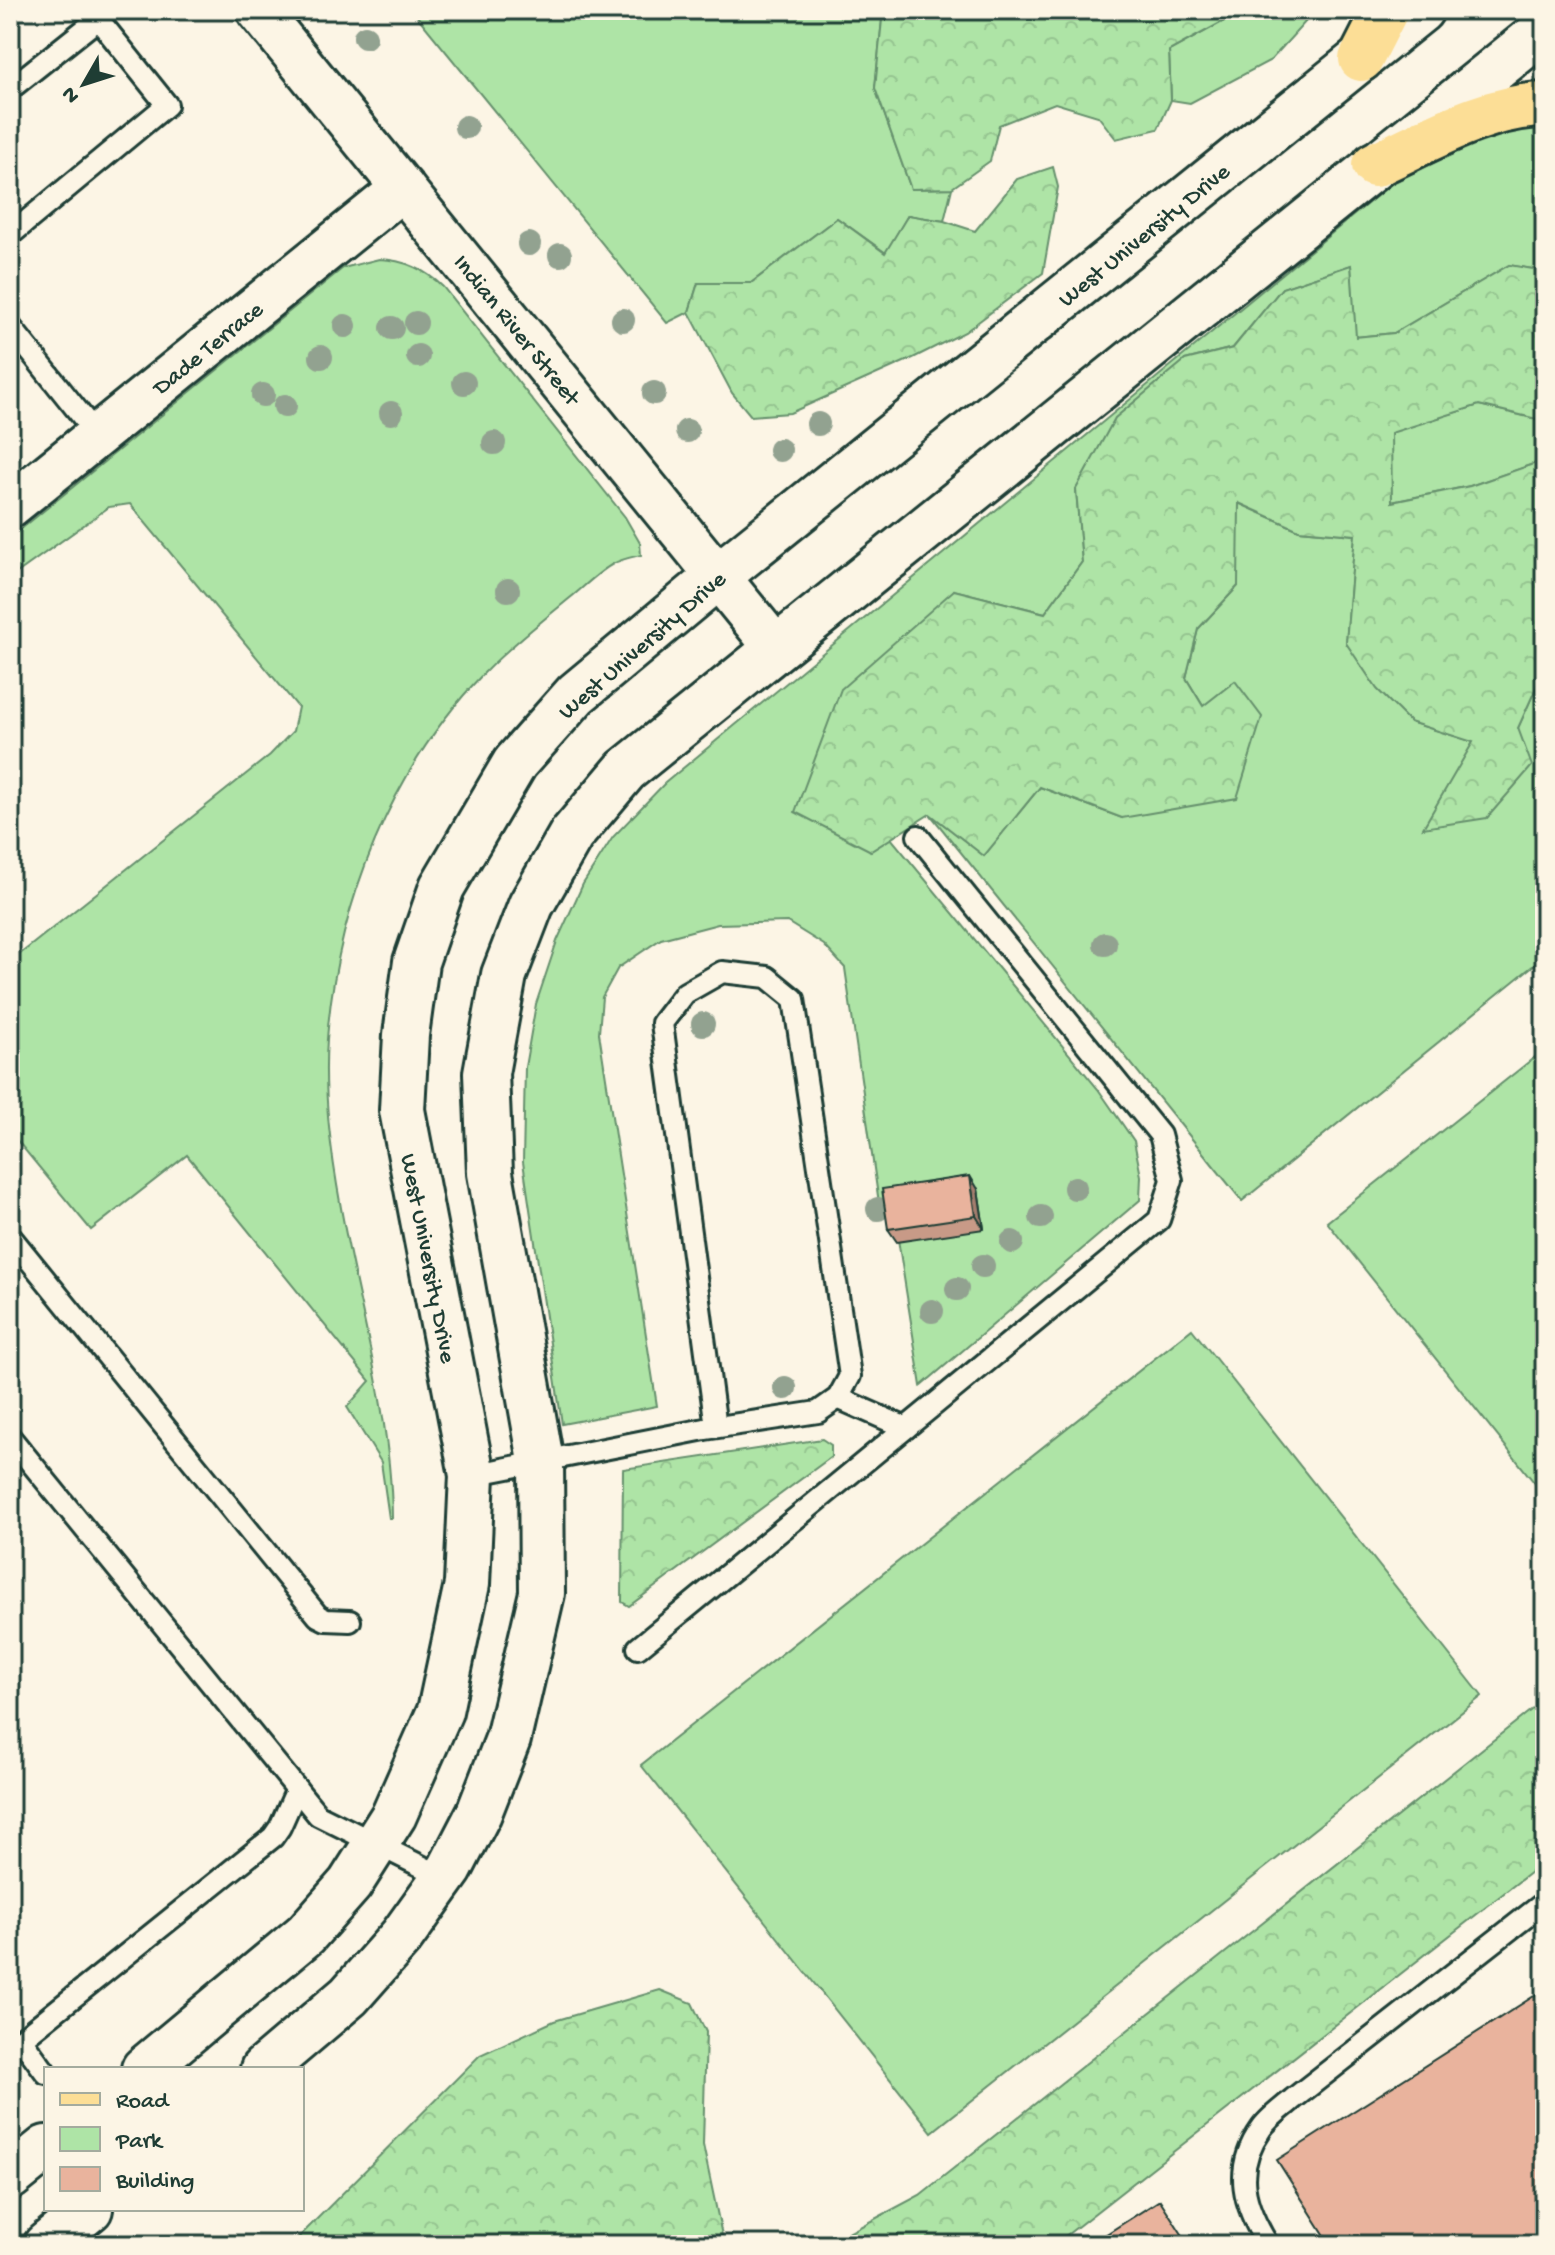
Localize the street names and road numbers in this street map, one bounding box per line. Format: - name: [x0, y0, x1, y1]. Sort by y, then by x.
- street label: West University Drive: [1053, 158, 1237, 315]
- street label: Indian River Street: [446, 250, 586, 414]
- street label: Dade Terrace: [147, 296, 271, 404]
- street label: West University Drive: [554, 566, 734, 727]
- street label: West University Drive: [392, 1152, 461, 1366]

